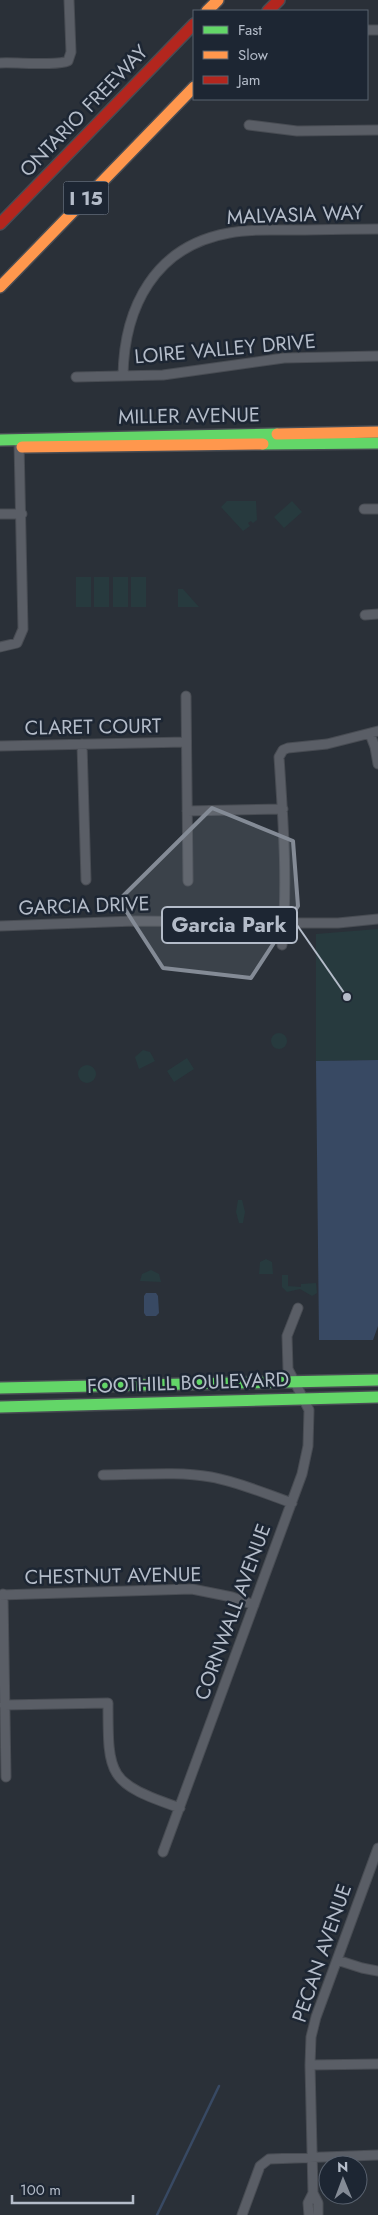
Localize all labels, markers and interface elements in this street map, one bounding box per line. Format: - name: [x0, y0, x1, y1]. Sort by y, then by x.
- legend: [193, 10, 368, 100]
- text: Fast: [238, 19, 262, 41]
- street label: ONTARIO FREEWAY: [13, 38, 155, 184]
- text: Slow: [238, 44, 269, 66]
- text: Jam: [236, 69, 261, 91]
- road number: I 15: [64, 182, 108, 214]
- street label: MALVASIA WAY: [226, 198, 365, 232]
- street label: LOIRE VALLEY DRIVE: [133, 327, 317, 371]
- street label: MILLER AVENUE: [118, 400, 260, 432]
- street label: CLARET COURT: [24, 711, 162, 743]
- street label: GARCIA DRIVE: [18, 889, 150, 923]
- callout: Garcia Park: [162, 907, 297, 943]
- text: Garcia Park: [171, 910, 287, 940]
- street label: FOOTHILL BOULEVARD: [86, 1365, 290, 1401]
- street label: CORNWALL AVENUE: [188, 1520, 278, 1704]
- street label: CHESTNUT AVENUE: [24, 1560, 202, 1592]
- street label: PECAN AVENUE: [285, 1880, 359, 2026]
- north arrow: [318, 2155, 368, 2205]
- text: N: [337, 2157, 349, 2177]
- scale bar: [12, 2172, 134, 2204]
- text: 100 m: [20, 2179, 61, 2201]

